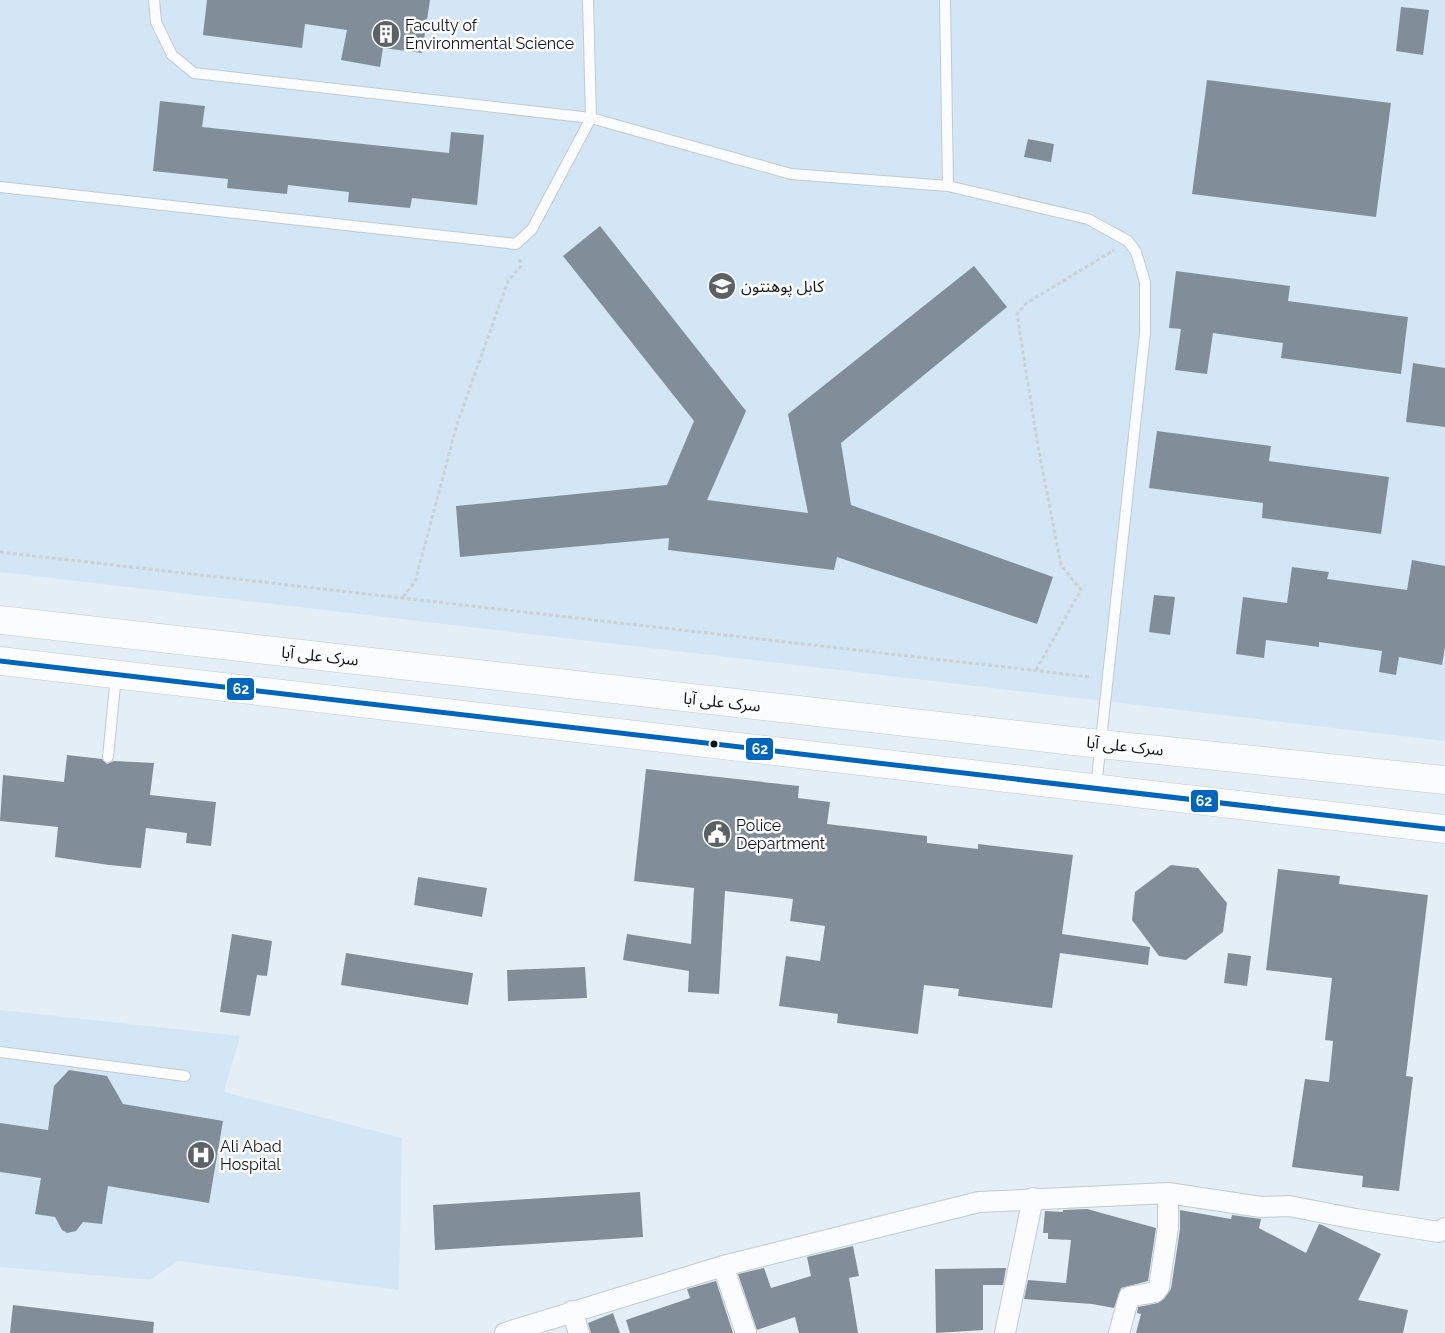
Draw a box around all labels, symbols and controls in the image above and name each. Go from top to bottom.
place label: Faculty of Environmental Science [405,16,574,53]
building icon: Faculty of Environmental Science [371,19,401,49]
school or university icon: کابل پوهنتون [707,271,737,301]
place label: کابل پوهنتون [741,277,824,297]
street label: سرک علی آبا [280,642,360,670]
line badge: 62 [226,677,255,701]
text: 62 [233,681,249,697]
street label: سرک علی آبا [682,688,762,716]
street label: سرک علی آبا [1085,732,1165,760]
line badge: 62 [745,737,774,761]
unlabelled marker [709,739,719,749]
text: 62 [752,741,768,757]
line badge: 62 [1190,789,1219,813]
text: 62 [1196,793,1212,809]
place label: Police Department [736,816,826,853]
public building icon: Police Department [702,819,732,849]
place label: Ali Abad Hospital [220,1137,282,1174]
hospital icon: Ali Abad Hospital [186,1140,216,1170]

